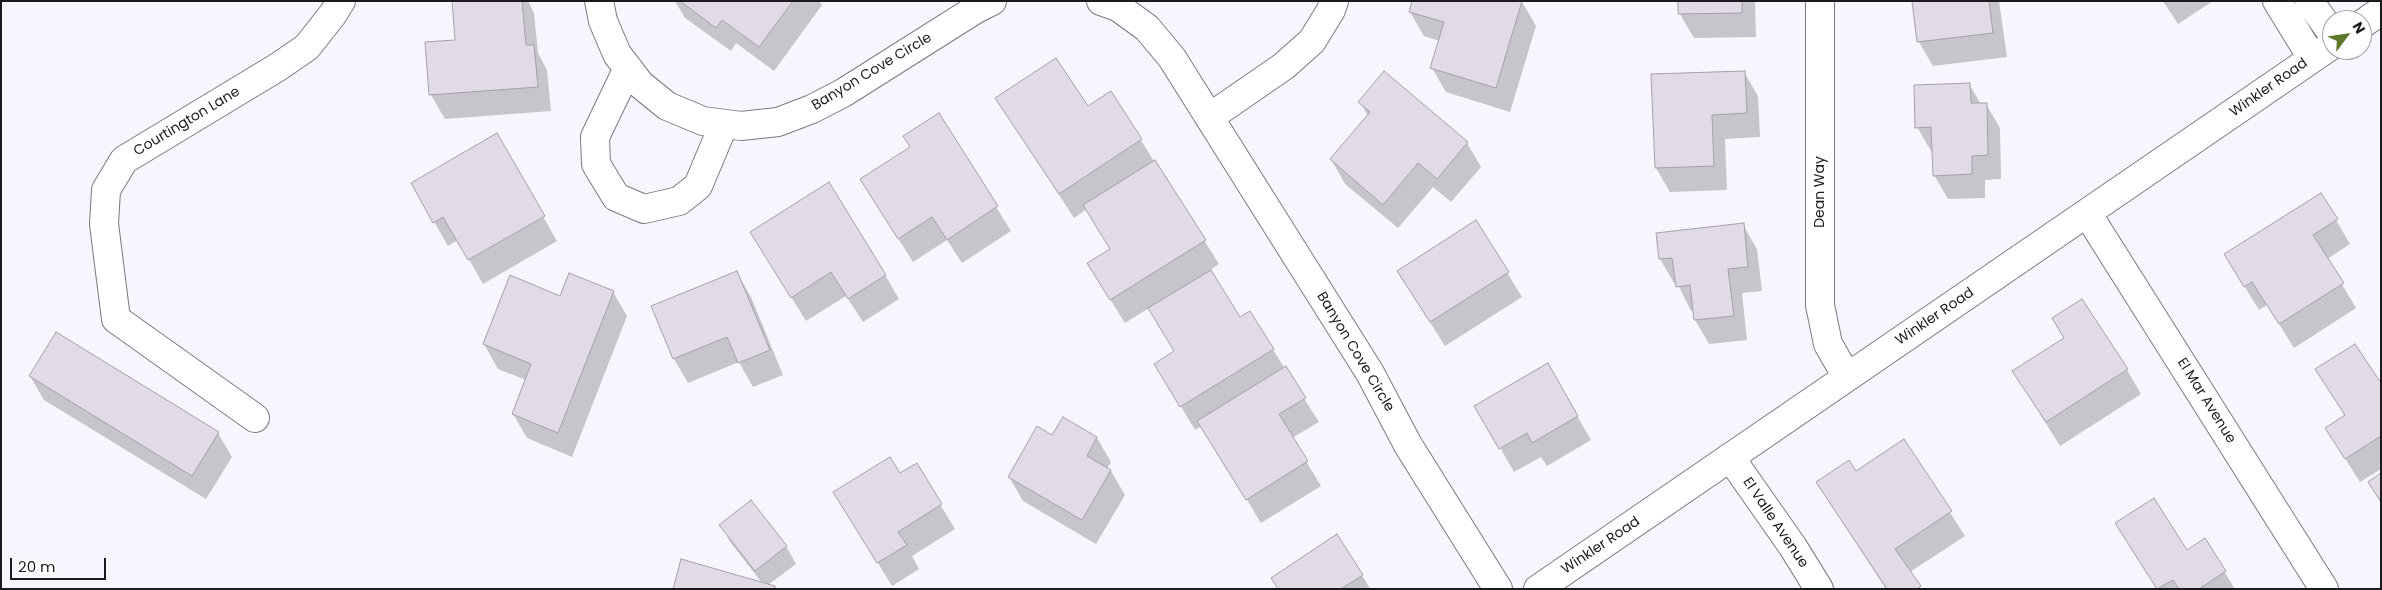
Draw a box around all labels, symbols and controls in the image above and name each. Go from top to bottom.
north arrow [2322,10,2372,60]
text: N [2348,18,2370,37]
street label: Banyon Cove Circle [809,30,935,114]
street label: Winkler Road [2227,55,2311,121]
street label: Courtington Lane [131,84,243,160]
street label: Dean Way [1812,156,1828,228]
street label: Winkler Road [1893,285,1977,349]
street label: Banyon Cove Circle [1313,289,1397,415]
street label: El Mar Avenue [2173,355,2239,447]
street label: El Valle Avenue [1739,475,1811,571]
street label: Winkler Road [1559,514,1643,578]
scale bar [12,548,109,580]
text: 20 m [18,556,56,577]

